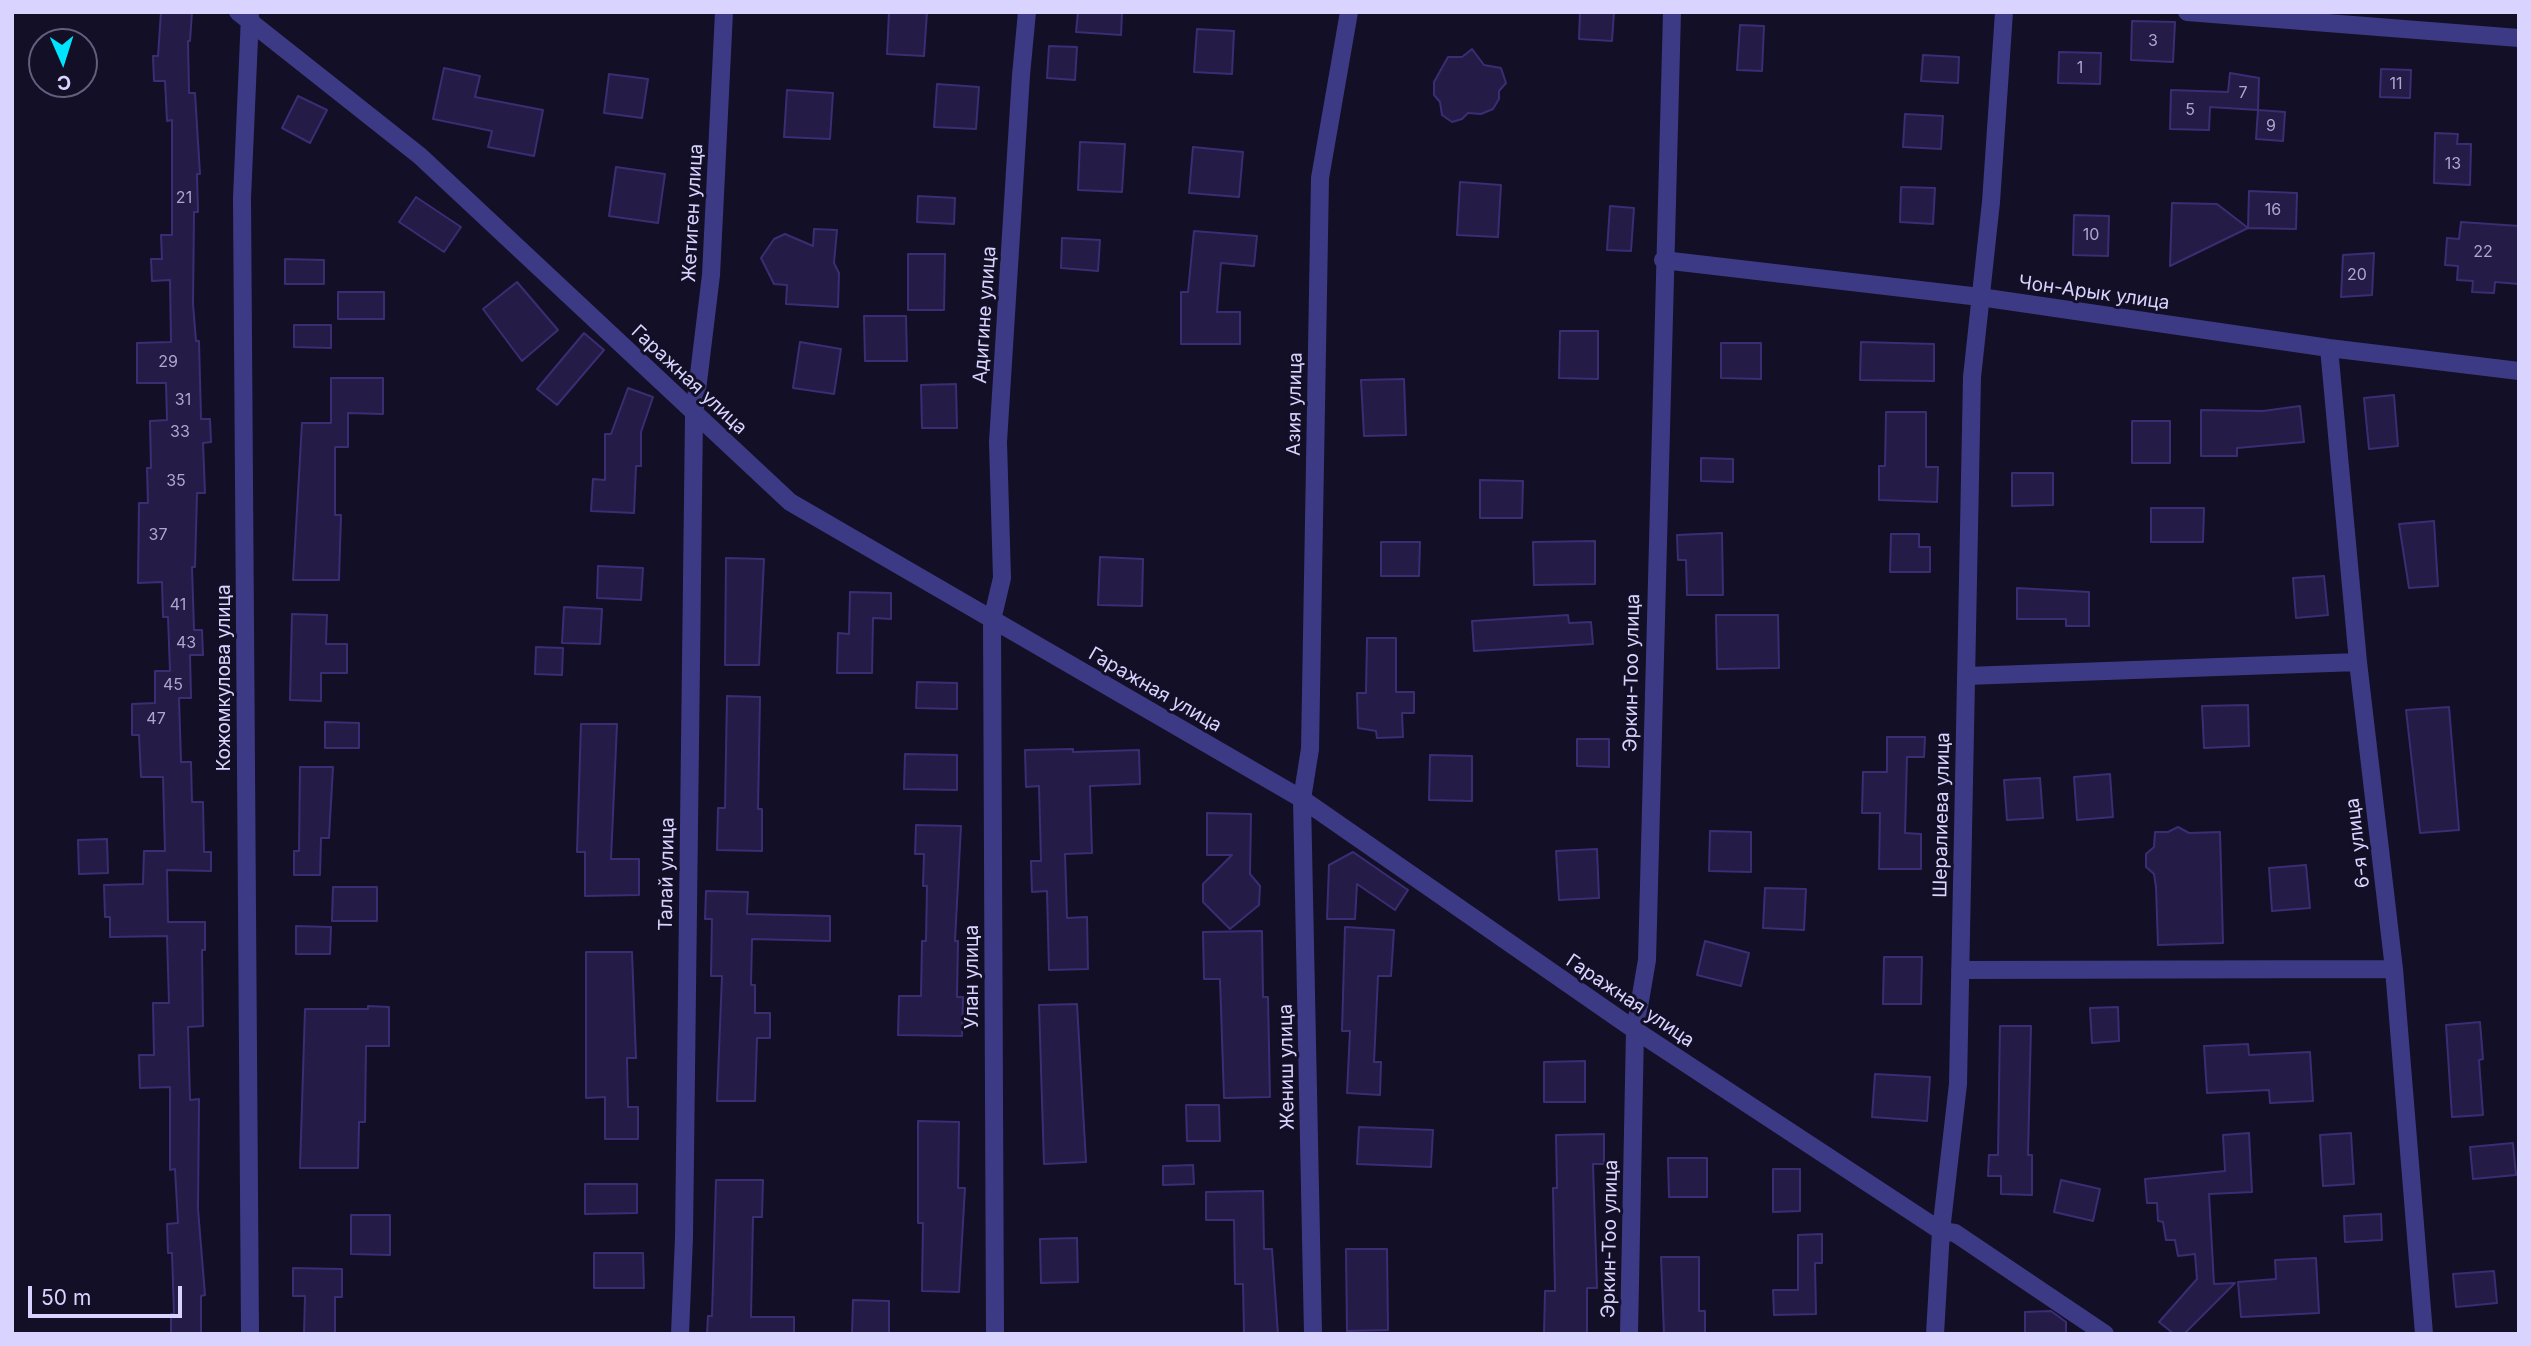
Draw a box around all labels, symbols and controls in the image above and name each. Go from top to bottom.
north arrow [28,28,98,98]
house number: 3 [2148,31,2158,51]
house number: 1 [2077,58,2083,78]
text: С [56,71,72,94]
house number: 11 [2389,74,2403,94]
house number: 7 [2238,83,2248,103]
house number: 5 [2185,100,2195,120]
house number: 9 [2266,116,2276,136]
street label: Жетиген улица [678,143,708,283]
house number: 13 [2445,154,2461,174]
house number: 21 [176,188,192,208]
house number: 16 [2265,200,2281,220]
house number: 10 [2083,225,2099,245]
house number: 22 [2473,242,2493,262]
street label: Адигине улица [969,246,1001,384]
house number: 20 [2347,265,2367,285]
street label: Чон-Арык улица [2017,271,2171,315]
street label: Гаражная улица [626,321,752,439]
house number: 29 [158,352,178,372]
street label: Азия улица [1283,352,1307,456]
house number: 31 [175,390,191,410]
house number: 33 [170,422,190,442]
house number: 35 [166,471,186,491]
house number: 37 [149,525,167,545]
street label: Кожомкулова улица [213,584,235,772]
street label: Эркин-Тоо улица [1619,594,1645,752]
house number: 41 [170,595,186,615]
house number: 43 [176,633,196,653]
street label: Гаражная улица [1084,643,1226,737]
house number: 45 [163,675,183,695]
house number: 47 [146,709,166,729]
street label: Шералиева улица [1929,732,1955,898]
street label: 6-я улица [2341,797,2375,889]
street label: Талай улица [655,817,679,931]
street label: Улан улица [961,925,983,1029]
street label: Гаражная улица [1561,950,1699,1052]
street label: Жениш улица [1275,1004,1299,1130]
street label: Эркин-Тоо улица [1597,1160,1623,1318]
scale bar [32,1272,186,1316]
text: 50 m [41,1285,91,1310]

